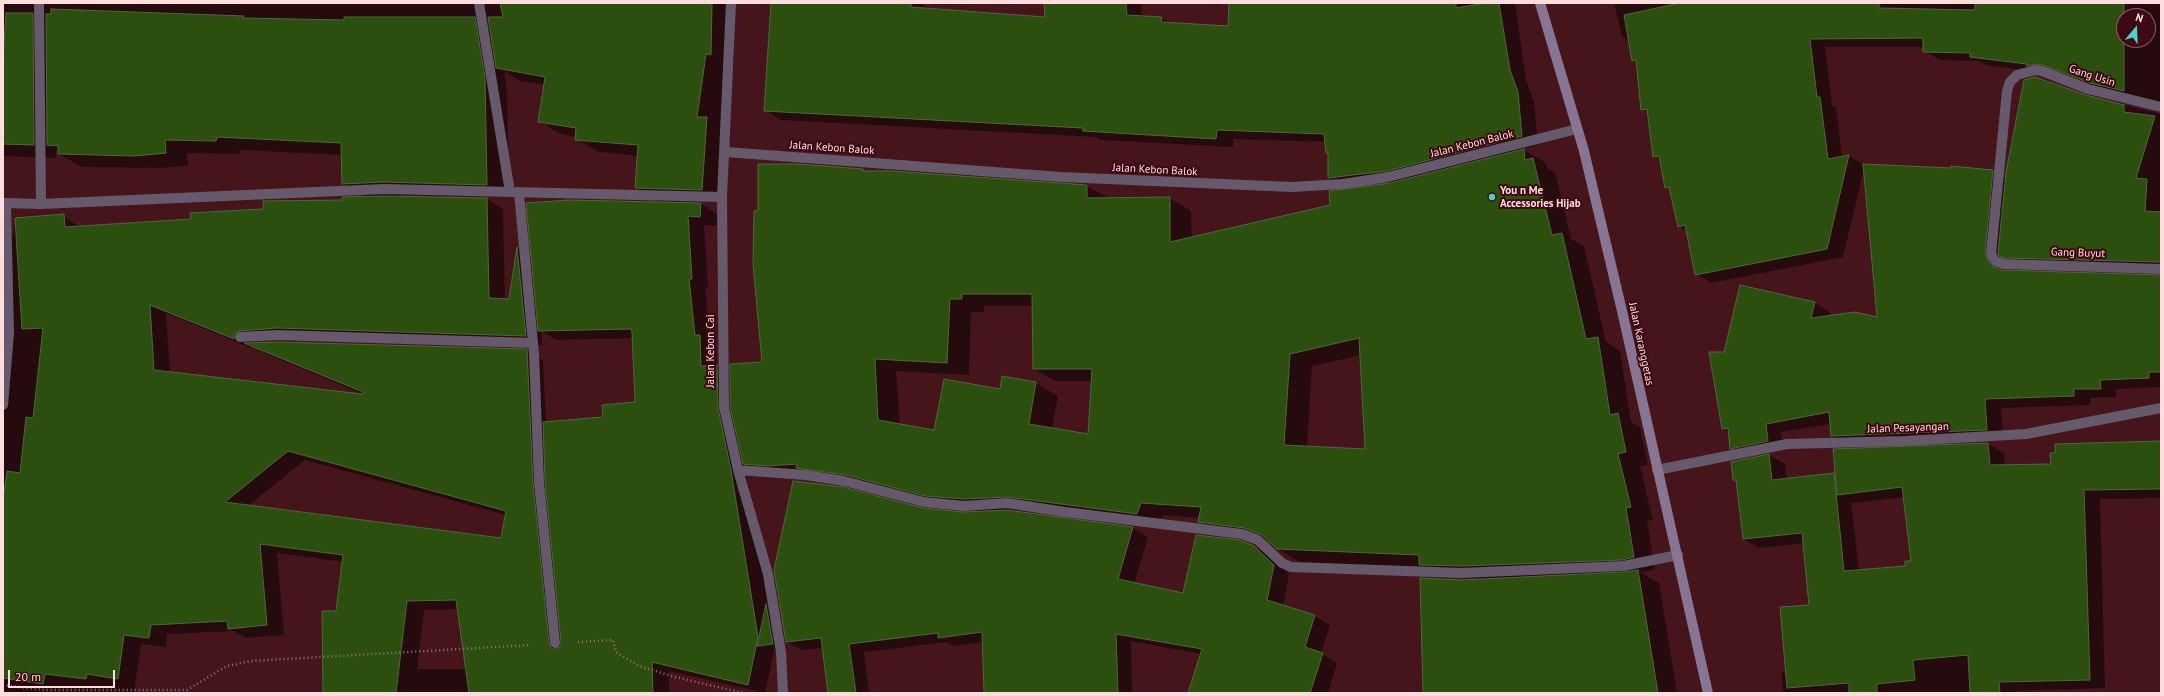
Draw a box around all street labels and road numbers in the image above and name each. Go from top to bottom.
street label: Gang Usin [2067,62,2117,90]
street label: Jalan Kebon Balok [1429,127,1515,161]
street label: Jalan Kebon Balok [789,138,875,158]
street label: Jalan Kebon Balok [1112,161,1198,179]
street label: Gang Buyut [2051,245,2105,261]
street label: Jalan Karanggetas [1626,301,1656,387]
street label: Jalan Kebon Cai [704,314,718,388]
street label: Jalan Pesayangan [1867,420,1949,436]

